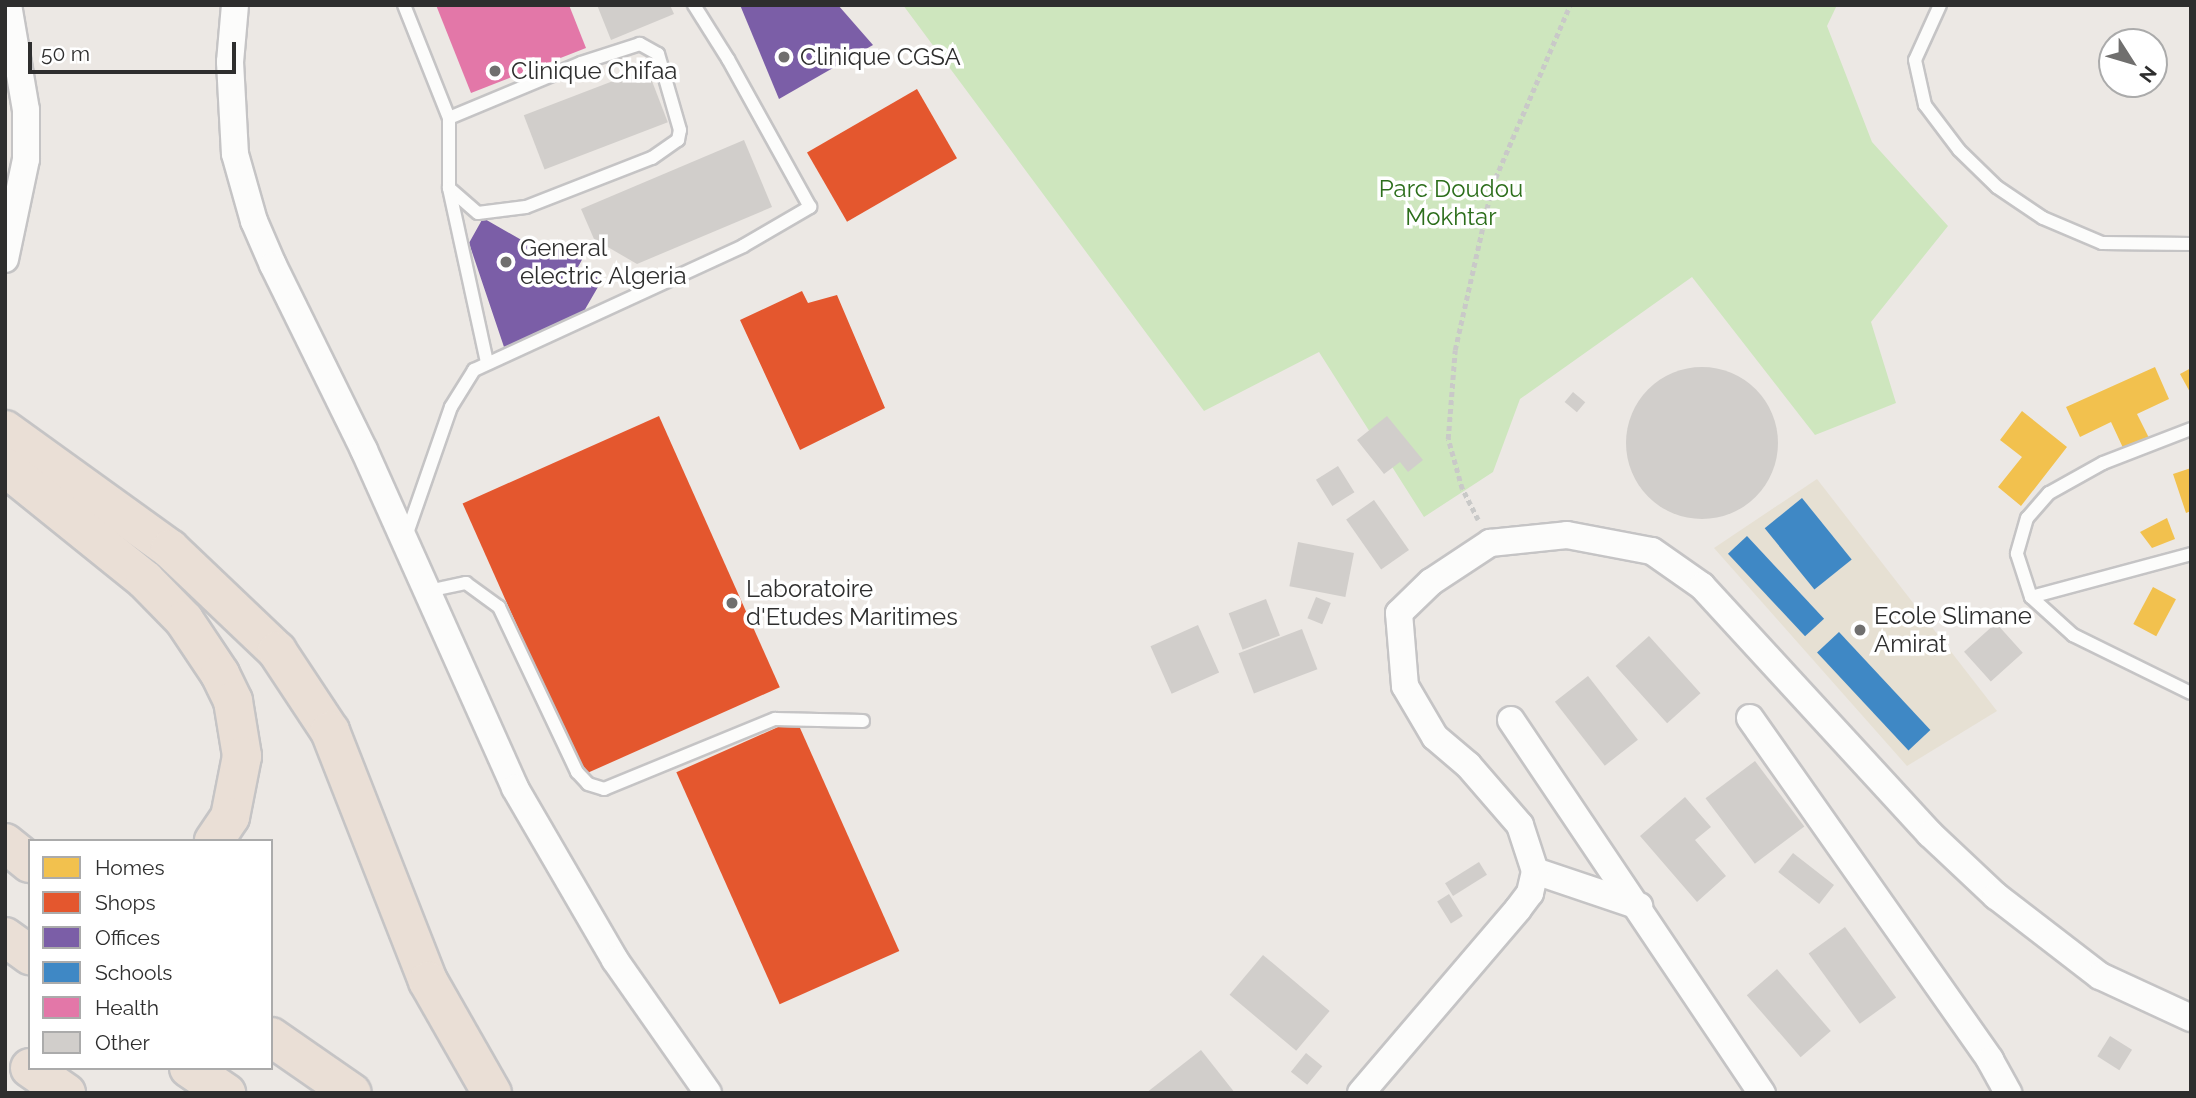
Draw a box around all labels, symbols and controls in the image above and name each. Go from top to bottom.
scale bar [32,28,240,72]
north arrow [2098,28,2168,98]
text: 50 m [41,41,90,66]
place label: Clinique CGSA [800,43,961,71]
marker: Clinique CGSA [774,47,794,67]
place label: Clinique Chifaa [511,57,677,85]
marker: Clinique Chifaa [485,61,505,81]
text: N [2135,62,2161,87]
park label: Parc Doudou Mokhtar [1379,175,1523,231]
place label: General electric Algeria [520,234,687,290]
marker: General electric Algeria [498,254,514,270]
place label: Laboratoire d'Etudes Maritimes [746,575,958,631]
marker: Laboratoire d'Etudes Maritimes [724,595,740,611]
place label: Ecole Slimane Amirat [1874,602,2032,658]
marker: Ecole Slimane Amirat [1852,622,1868,638]
legend [28,839,273,1070]
text: Homes [95,855,165,880]
text: Shops [95,890,156,915]
text: Offices [95,925,160,950]
text: Schools [95,960,172,985]
text: Health [95,995,159,1020]
text: Other [95,1030,150,1055]

